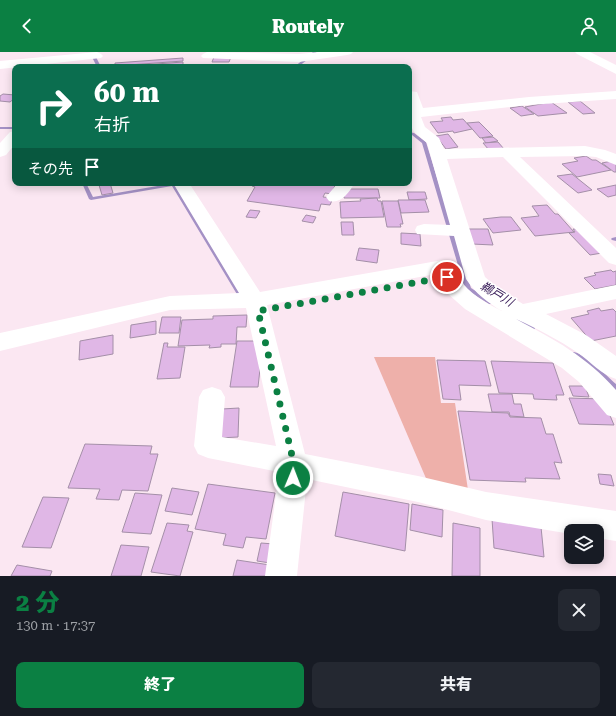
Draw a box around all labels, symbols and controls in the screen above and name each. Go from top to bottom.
icon: back [16,15,38,37]
icon: person [578,15,600,37]
text: Routely [272,16,344,37]
text: 60 m [94,76,159,109]
icon: right [28,80,80,132]
text: 右折 [94,114,130,135]
icon: arrive [81,156,103,178]
text: その先 [28,160,73,178]
pin [430,260,464,294]
icon: arrive [436,266,458,288]
water label: 鵜戸川 [478,279,518,310]
position arrow [272,457,314,499]
map controls [564,524,604,564]
button: layers [564,524,604,564]
text: 2 分 [16,589,60,617]
button: close [558,589,600,631]
text: 130 m · 17:37 [16,618,95,633]
button: 終了 [16,662,304,708]
button: 共有 [312,662,600,708]

